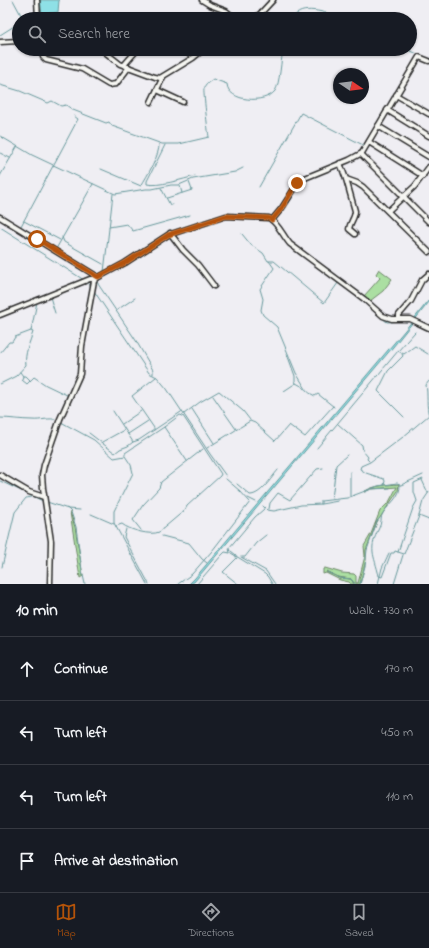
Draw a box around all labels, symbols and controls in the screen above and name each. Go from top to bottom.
search box [12,12,417,56]
icon: search [26,23,48,45]
text: Search here [58,23,130,45]
north arrow [333,68,369,104]
route end [288,174,306,192]
route start [28,230,46,248]
text: 10 min [16,598,58,623]
text: Walk · 730 m [349,601,413,620]
icon: ahead [16,658,38,680]
text: Continue [54,658,108,680]
text: 170 m [385,659,413,678]
icon: left [16,722,38,744]
text: Turn left [54,722,107,744]
text: 450 m [381,723,413,742]
icon: left [16,786,38,808]
text: Turn left [54,786,107,808]
text: 110 m [386,787,413,806]
icon: arrive [16,850,38,872]
text: Arrive at destination [54,850,178,872]
tab: Map [55,901,77,941]
tab: Directions [188,901,234,941]
tab: Saved [345,901,374,941]

